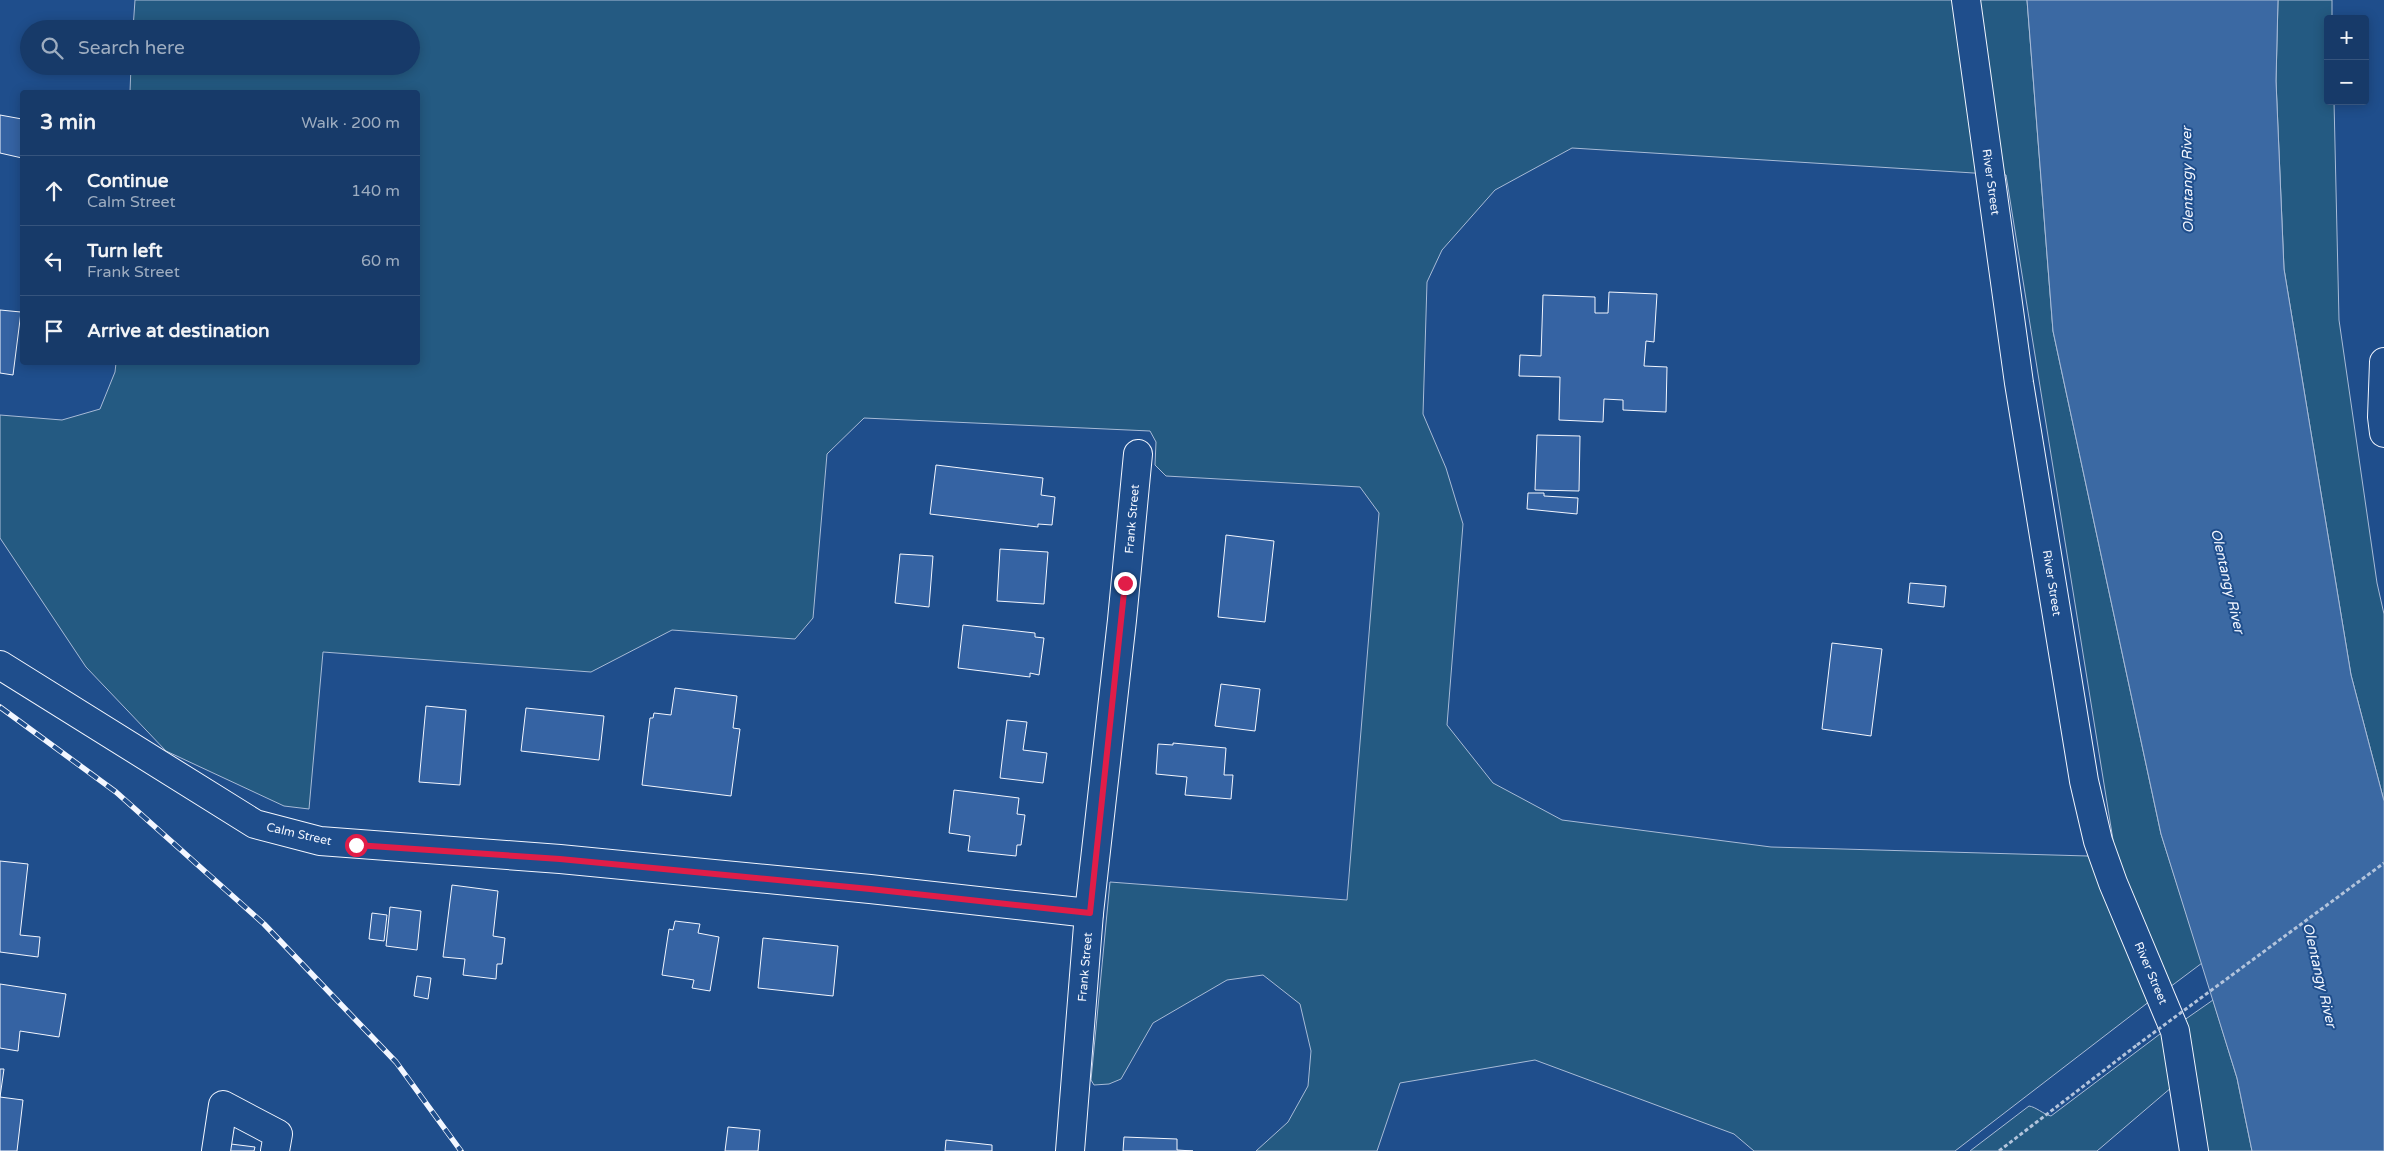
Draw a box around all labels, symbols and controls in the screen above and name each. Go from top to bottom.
map controls [2324,15,2369,105]
button: + [2324,15,2369,60]
search box [20,20,420,75]
icon: search [38,34,66,62]
text: Search here [78,37,185,59]
button: − [2324,60,2369,105]
text: 3 min [40,110,96,135]
text: Walk · 200 m [301,113,400,133]
water label: Olentangy River [2178,125,2197,234]
street label: River Street [1979,148,2003,216]
text: Continue [87,170,169,192]
icon: ahead [40,177,68,205]
text: 140 m [351,181,400,201]
text: Calm Street [87,192,176,212]
text: Turn left [87,240,163,262]
icon: left [40,247,68,275]
text: 60 m [361,251,400,271]
text: Frank Street [87,262,180,282]
icon: arrive [40,317,68,345]
text: Arrive at destination [87,320,270,342]
street label: Frank Street [1122,483,1142,554]
water label: Olentangy River [2207,527,2248,637]
street label: River Street [2040,549,2064,617]
route end [1114,572,1137,595]
street label: Calm Street [265,820,333,848]
route start [345,834,368,857]
water label: Olentangy River [2299,921,2340,1031]
street label: Frank Street [1075,931,1095,1002]
street label: River Street [2132,940,2171,1007]

